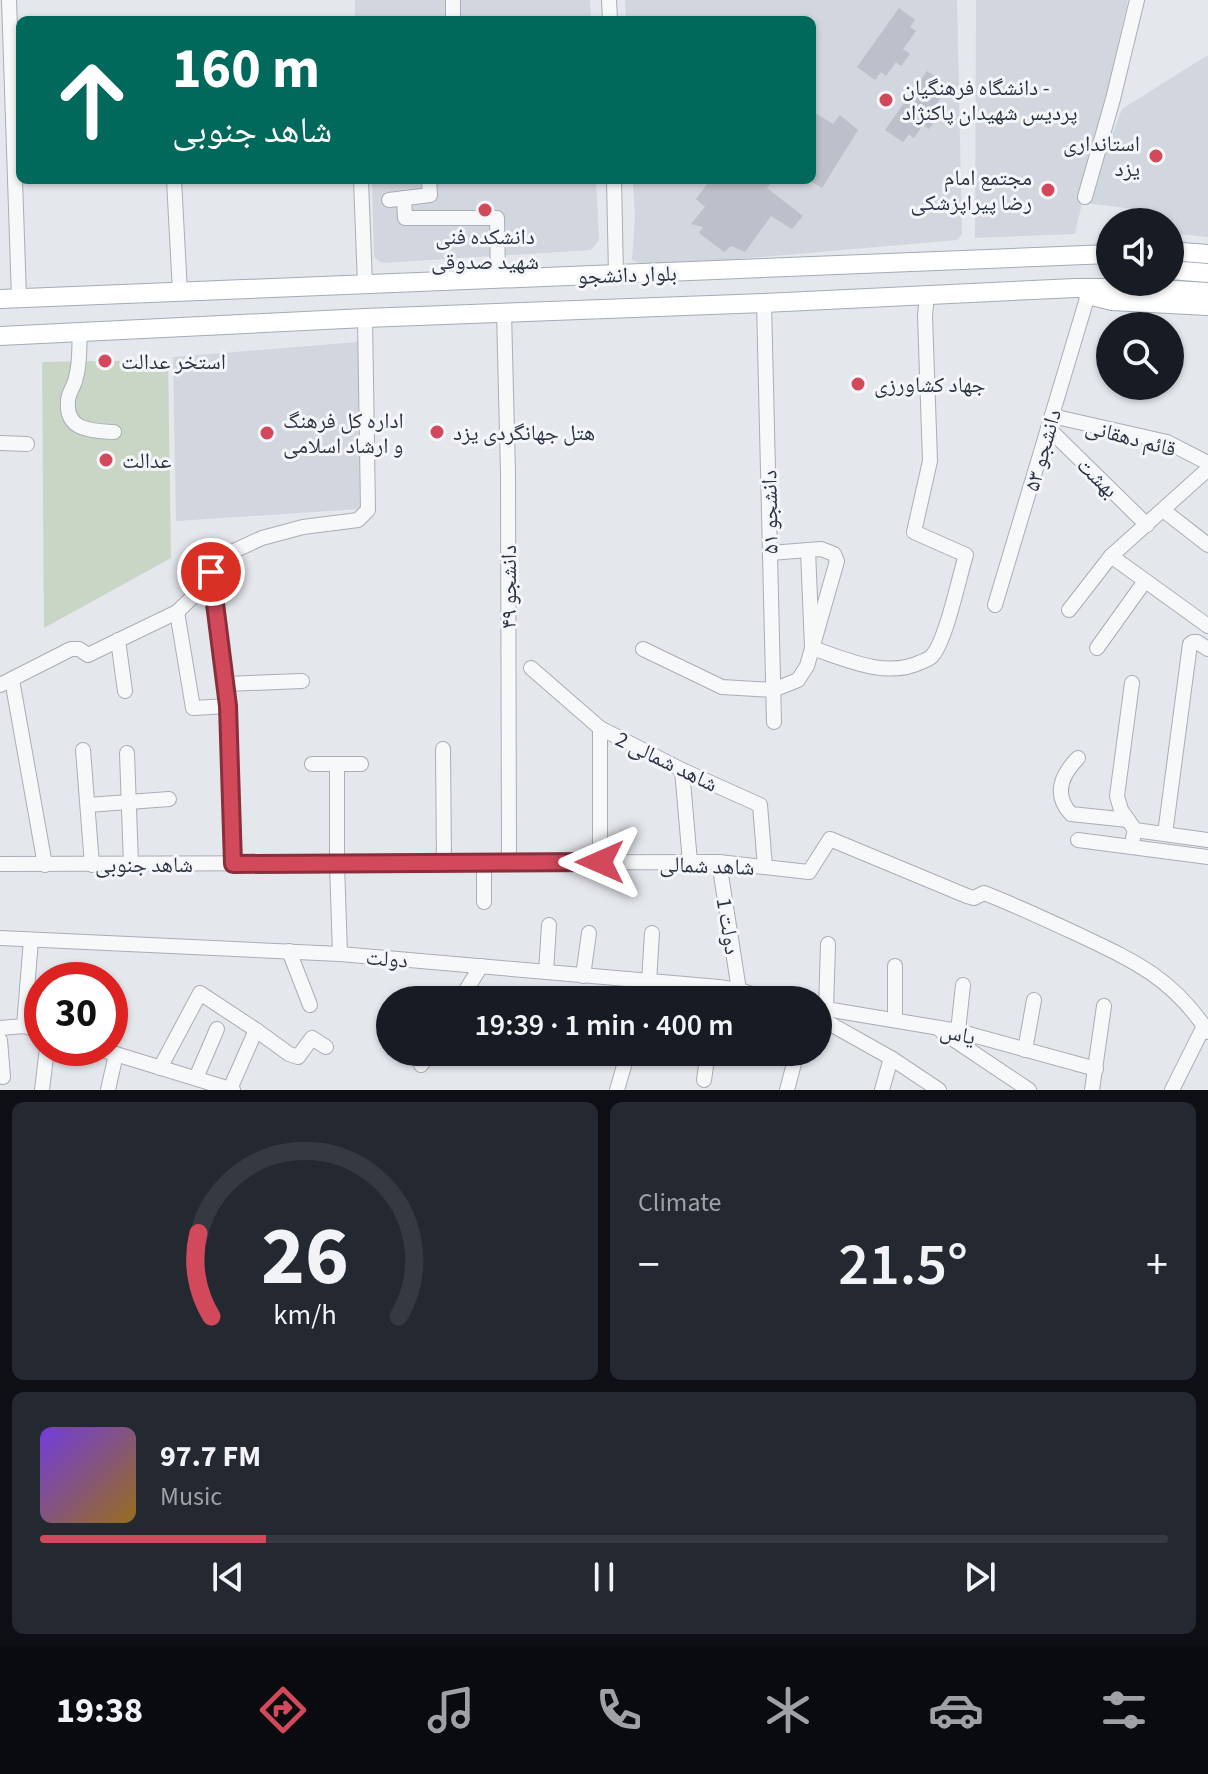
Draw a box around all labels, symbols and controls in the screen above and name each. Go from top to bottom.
text: 160 m [172,30,320,109]
icon: ahead [40,48,144,152]
place label: دانشگاه فرهنگیان - پردیس شهیدان پاکنژاد [902,72,1078,129]
marker: دانشگاه فرهنگیان - پردیس شهیدان پاکنژاد [877,91,895,109]
text: شاهد جنوبی [172,105,332,156]
place label: استانداری یزد [1063,128,1140,185]
marker: استانداری یزد [1147,147,1165,165]
place label: مجتمع امام رضا پیراپزشکی [911,162,1032,219]
marker: مجتمع امام رضا پیراپزشکی [1039,181,1057,199]
marker: دانشکده فنی شهید صدوقی [476,201,494,219]
map controls [1096,208,1184,400]
button: sound [1096,208,1184,296]
place label: دانشکده فنی شهید صدوقی [431,221,539,278]
street label: بلوار دانشجو [577,257,677,293]
button: search [1096,312,1184,400]
place label: استخر عدالت [121,346,226,378]
marker: استخر عدالت [96,352,114,370]
place label: جهاد کشاورزی [874,369,986,401]
marker: جهاد کشاورزی [849,375,867,393]
place label: اداره کل فرهنگ و ارشاد اسلامی [283,405,404,462]
street label: دانشجو ۵۳ [1016,405,1070,495]
street label: قائم دهقانی [1082,411,1180,465]
place label: هتل جهانگردی یزد [453,417,595,449]
marker: هتل جهانگردی یزد [428,423,446,441]
marker: اداره کل فرهنگ و ارشاد اسلامی [258,424,276,442]
place label: عدالت [122,445,171,477]
street label: بهشت [1069,450,1125,506]
marker: عدالت [97,451,115,469]
street label: دانشجو ۵۱ [753,470,787,554]
pin [177,538,245,606]
street label: دانشجو ۴۹ [493,545,525,629]
icon: arrive [189,550,233,594]
street label: شاهد شمالی 2 [610,723,723,800]
position arrow [558,820,642,904]
street label: شاهد شمالی [659,848,755,884]
street label: شاهد جنوبی [95,849,193,881]
street label: دولت 1 [708,895,748,957]
street label: دولت [365,941,409,977]
speed limit sign: 30 [24,962,128,1066]
text: 19:39 · 1 min · 400 m [474,1004,734,1047]
street label: یاس [937,1015,979,1053]
text: Climate [638,1184,722,1221]
text: 26 [261,1198,349,1316]
text: 21.5° [838,1223,968,1308]
text: − [638,1234,660,1297]
text: + [1146,1234,1168,1297]
text: km/h [273,1295,337,1335]
text: 97.7 FM [160,1435,261,1478]
text: Music [160,1478,222,1515]
icon: previous [206,1555,250,1599]
icon: pause [582,1555,626,1599]
icon: next [958,1555,1002,1599]
icon: directions [255,1682,311,1738]
icon: music [423,1682,479,1738]
icon: phone [591,1682,647,1738]
icon: climate [760,1682,816,1738]
icon: car [928,1682,984,1738]
icon: filters [1096,1682,1152,1738]
text: 19:38 [56,1685,143,1736]

